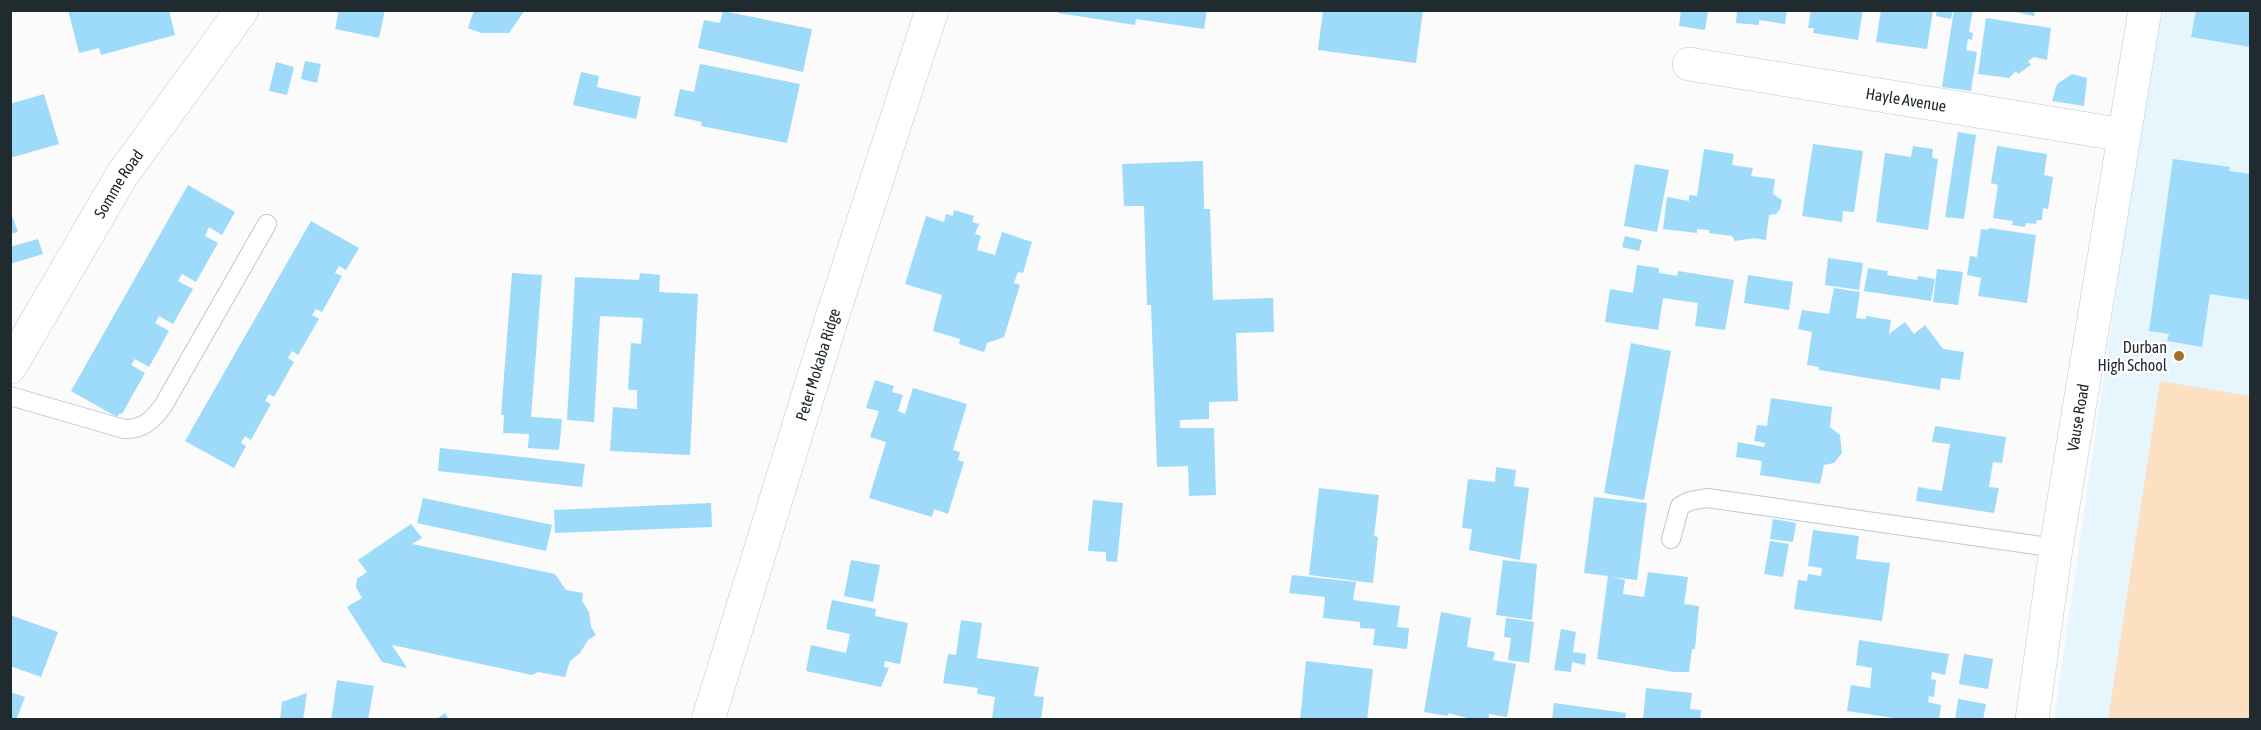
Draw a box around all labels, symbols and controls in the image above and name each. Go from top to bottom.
street label: Hayle Avenue [1865,84,1948,115]
street label: Somme Road [90,146,147,221]
street label: Peter Mokaba Ridge [792,306,843,423]
place label: Durban High School [2098,338,2168,375]
marker: Durban High School [2172,349,2186,363]
street label: Vause Road [2063,382,2092,453]

